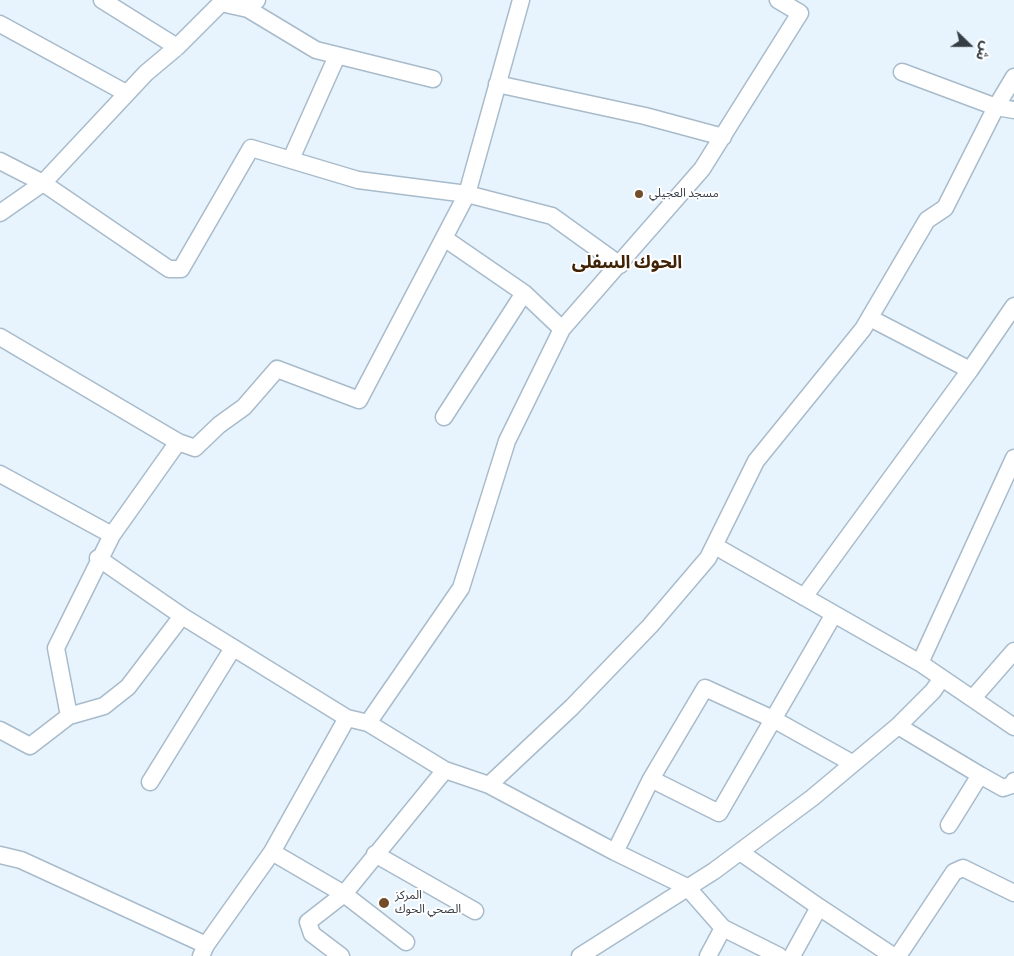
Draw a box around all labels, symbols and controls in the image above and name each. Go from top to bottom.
north arrow [944,20,994,70]
text: ش [970,38,996,63]
place label: مسجد العجيلي [649,187,719,201]
marker: مسجد العجيلي [633,188,645,200]
district label: الحوك السفلى [572,253,682,275]
place label: المركز الصحي الحوك [395,889,461,917]
marker: المركز الصحي الحوك [377,896,391,910]

